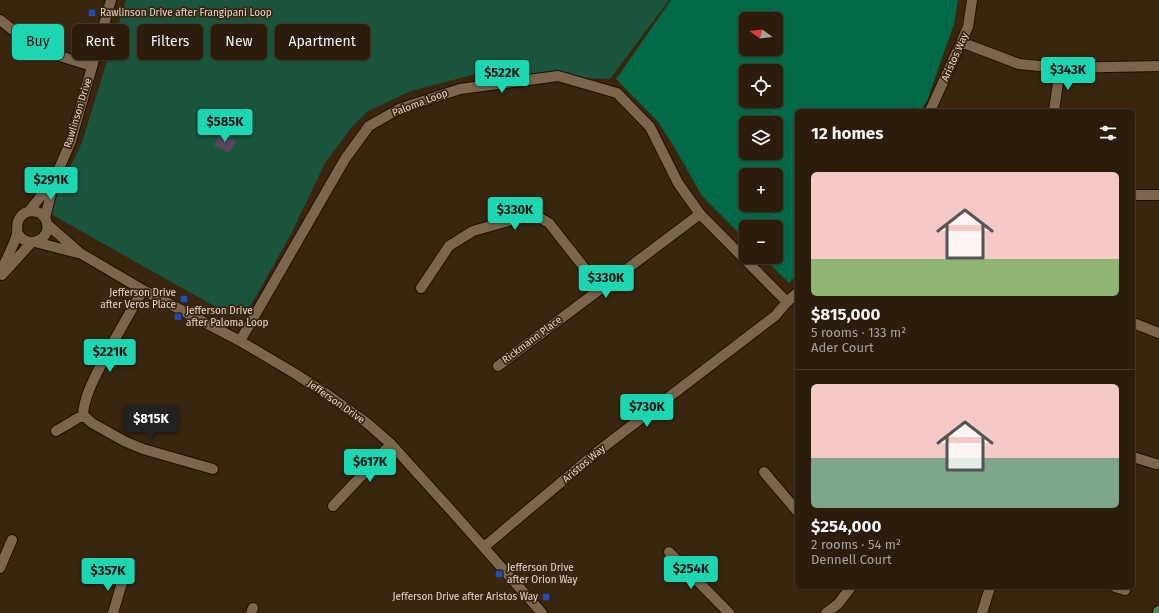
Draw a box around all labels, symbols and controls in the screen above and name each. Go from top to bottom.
place label: Rawlinson Drive after Frangipani Loop [100,7,272,19]
marker: Rawlinson Drive after Frangipani Loop [87,8,97,18]
north arrow [739,12,783,56]
map controls [739,12,783,264]
chip: Buy [12,24,64,60]
chip: Rent [72,24,129,60]
chip: Filters [137,24,203,60]
chip: New [211,24,267,60]
chip: Apartment [275,24,370,60]
street label: Aristos Way [939,31,971,83]
pin: $343K [1040,57,1096,91]
pin: $522K [474,60,530,94]
text: $343K [1050,62,1086,77]
button: locate [739,64,783,108]
text: $522K [484,65,520,80]
street label: Rawlinson Drive [62,77,94,149]
street label: Paloma Loop [391,87,449,119]
pin: $585K [197,109,253,143]
text: $585K [207,114,243,129]
button: layers [739,116,783,160]
icon: filters [1097,122,1119,144]
text: 12 homes [811,123,883,144]
pin: $291K [23,167,79,201]
button: + [739,168,783,212]
text: $291K [34,172,68,187]
pin: $330K [487,197,543,231]
icon: home [929,198,1001,270]
text: $330K [497,202,533,217]
button: − [739,220,783,264]
pin: $330K [578,265,634,299]
text: $330K [588,270,624,285]
place label: Jefferson Drive after Veros Place [100,287,176,311]
marker: Jefferson Drive after Veros Place [179,294,189,304]
text: $815,000 [811,304,880,325]
place label: Jefferson Drive after Paloma Loop [186,305,269,329]
marker: Jefferson Drive after Paloma Loop [173,312,183,322]
street label: Rickmann Place [500,314,564,366]
text: 5 rooms · 133 m² [811,325,906,340]
pin: $221K [82,339,138,373]
text: Ader Court [811,340,874,355]
text: $221K [93,344,127,359]
street label: Jefferson Drive [305,378,367,426]
pin: $730K [619,394,675,428]
text: $730K [629,399,665,414]
pin: $815K [123,406,179,440]
icon: home [929,410,1001,482]
text: $815K [133,411,169,426]
street label: Aristos Way [560,443,608,485]
pin: $617K [342,449,398,483]
text: $617K [353,454,387,469]
text: $254,000 [811,516,881,537]
text: 2 rooms · 54 m² [811,537,901,552]
text: Dennell Court [811,552,892,567]
pin: $254K [663,556,719,590]
pin: $357K [80,558,136,592]
text: $254K [673,561,709,576]
place label: Jefferson Drive after Orion Way [507,562,577,586]
text: $357K [91,563,125,578]
marker: Jefferson Drive after Orion Way [494,569,504,579]
place label: Jefferson Drive after Aristos Way [393,591,538,603]
marker: Jefferson Drive after Aristos Way [541,592,551,602]

